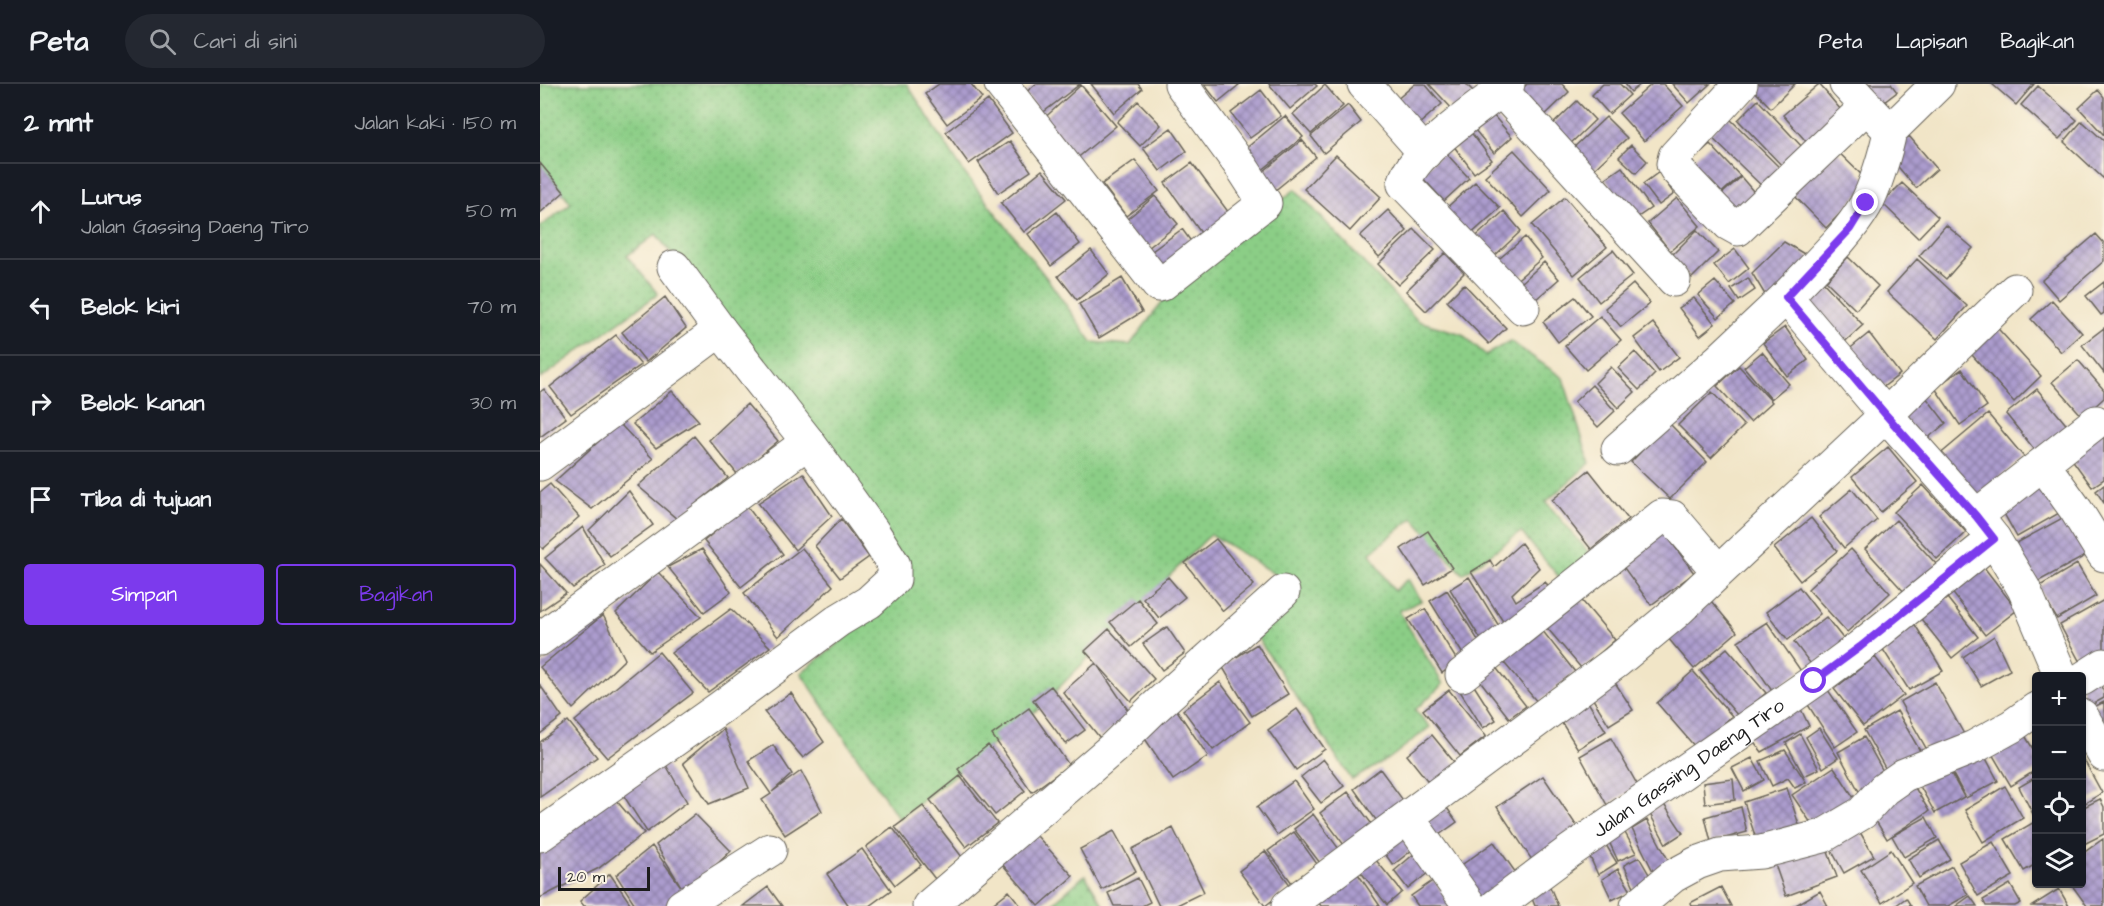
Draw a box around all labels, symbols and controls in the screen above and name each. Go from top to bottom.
search box [125,14,545,68]
text: Peta [30,22,89,61]
icon: search [146,25,179,58]
text: Cari di sini [194,26,297,57]
text: Peta [1819,27,1862,56]
text: Lapisan [1895,27,1967,56]
text: Bagikan [2000,27,2074,56]
text: 2 mnt [24,105,93,141]
text: Jalan kaki · 150 m [354,109,516,137]
text: Lurus [81,182,142,213]
route end [1852,189,1878,215]
icon: ahead [24,195,57,228]
text: 50 m [466,197,516,225]
text: Jalan Gassing Daeng Tiro [81,213,309,241]
icon: left [24,291,57,324]
text: Belok kiri [81,292,179,323]
text: 70 m [468,293,516,321]
icon: right [24,387,57,420]
text: Belok kanan [81,388,205,419]
text: 30 m [470,389,516,417]
icon: arrive [24,483,57,516]
text: Tiba di tujuan [81,484,211,515]
button: Simpan [24,564,264,625]
button: Bagikan [276,564,516,625]
route start [1800,667,1826,693]
map controls [2032,672,2086,888]
button: + [2032,672,2086,726]
street label: Jalan Gassing Daeng Tiro [1587,692,1790,845]
button: − [2032,726,2086,780]
button: locate [2032,780,2086,834]
button: layers [2032,834,2086,888]
scale bar [558,864,650,892]
text: 20 m [567,866,605,888]

